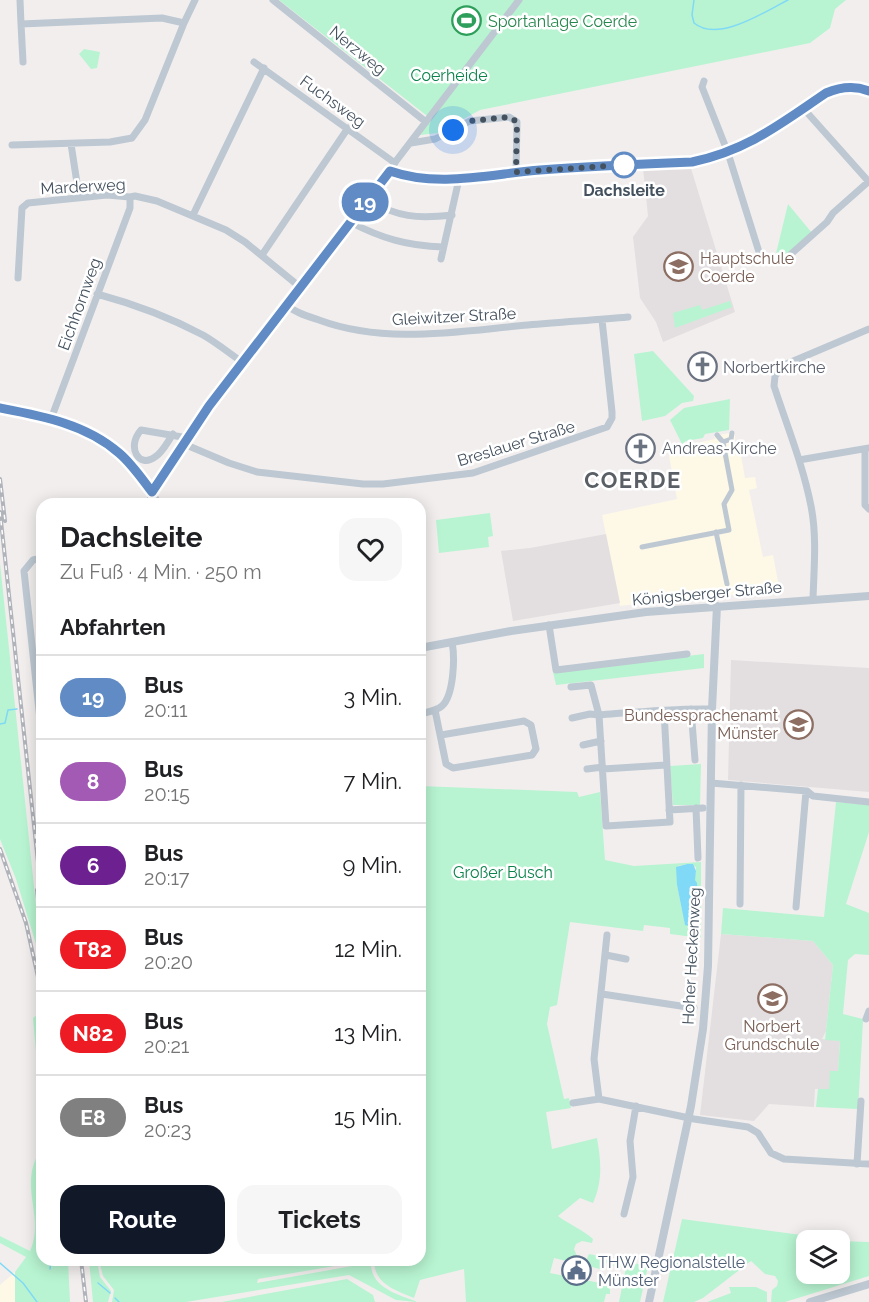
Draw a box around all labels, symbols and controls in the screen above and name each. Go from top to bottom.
sports icon: Sportanlage Coerde [451,5,483,37]
place label: Sportanlage Coerde [488,12,637,31]
street label: Nerzweg [326,22,390,79]
park label: Coerheide [410,66,488,85]
street label: Fuchsweg [296,71,369,131]
your location [438,115,468,145]
marker: Dachsleite [611,152,637,178]
street label: Marderweg [40,175,126,198]
place label: Dachsleite [583,181,665,200]
line badge: 19 [338,182,392,222]
text: 19 [354,190,376,215]
place label: Hauptschule Coerde [700,249,794,286]
school or university icon: Hauptschule Coerde [663,251,695,283]
street label: Eichhornweg [54,255,105,353]
street label: Gleiwitzer Straße [391,304,517,329]
church icon: Norbertkirche [686,351,718,383]
place label: Norbertkirche [723,358,825,377]
street label: Breslauer Straße [455,417,577,470]
church icon: Andreas-Kirche [625,432,657,464]
place label: Andreas-Kirche [662,439,777,458]
district label: COERDE [584,467,682,493]
button: heart [339,518,402,581]
text: Dachsleite [60,521,203,554]
text: Zu Fuß · 4 Min. · 250 m [60,560,262,584]
street label: Königsberger Straße [631,577,783,610]
text: Abfahrten [60,614,166,640]
text: Bus [144,672,183,698]
text: 3 Min. [344,684,402,710]
text: 19 [82,685,104,710]
text: 20:11 [144,698,188,722]
place label: Bundessprachenamt Münster [624,706,779,743]
school or university icon: Bundessprachenamt Münster [783,708,815,740]
text: Bus [144,756,183,782]
text: 7 Min. [344,768,402,794]
text: 8 [87,769,99,794]
text: 20:15 [144,782,190,806]
text: Bus [144,840,183,866]
text: 9 Min. [342,852,402,878]
text: 6 [87,853,99,878]
park label: Großer Busch [453,863,553,882]
text: 20:17 [144,866,190,890]
street label: Hoher Heckenweg [678,887,705,1025]
text: Bus [144,924,183,950]
text: 12 Min. [334,936,402,962]
text: T82 [74,937,112,962]
text: 20:20 [144,950,193,974]
school or university icon: Norbert Grundschule [756,982,788,1014]
text: Bus [144,1008,183,1034]
place label: Norbert Grundschule [725,1017,819,1054]
text: 13 Min. [334,1020,402,1046]
text: N82 [73,1021,113,1046]
text: 20:21 [144,1034,189,1058]
text: Bus [144,1092,183,1118]
text: 15 Min. [334,1104,402,1130]
text: E8 [80,1105,106,1130]
text: 20:23 [144,1118,192,1142]
button: Route [60,1185,225,1254]
button: Tickets [237,1185,402,1254]
map controls [796,1230,850,1284]
button: layers [796,1230,850,1284]
place label: THW Regionalstelle Münster [598,1253,745,1290]
public building icon: THW Regionalstelle Münster [561,1255,593,1287]

